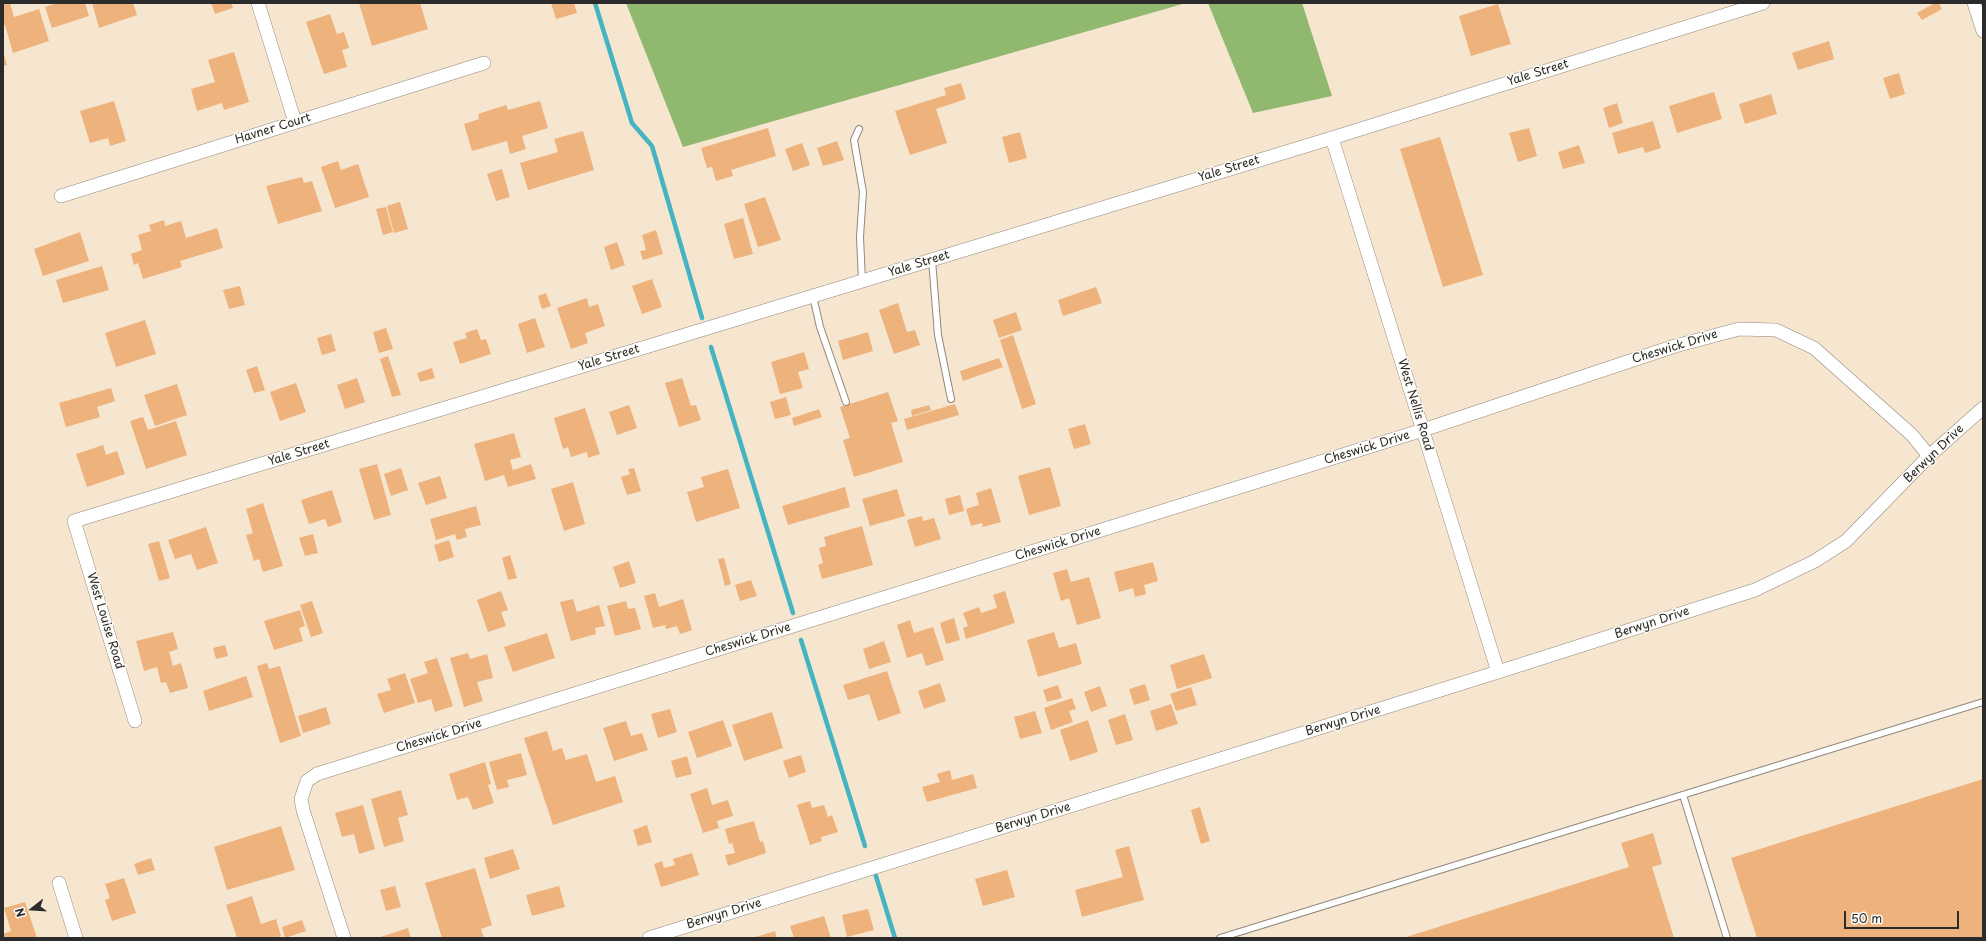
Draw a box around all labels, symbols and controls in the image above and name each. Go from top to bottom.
street label: Yale Street [1506,57,1570,89]
street label: Havner Court [233,111,313,147]
street label: Yale Street [1197,153,1261,185]
street label: Yale Street [887,248,951,280]
street label: Cheswick Drive [1630,327,1720,367]
street label: Yale Street [577,342,641,374]
street label: West Nellis Road [1394,357,1436,453]
street label: Berwyn Drive [1901,422,1967,486]
street label: Cheswick Drive [1322,428,1412,468]
street label: Yale Street [267,437,331,469]
street label: Cheswick Drive [1013,524,1103,564]
street label: West Louise Road [83,571,127,671]
street label: Berwyn Drive [1613,604,1691,642]
street label: Cheswick Drive [703,620,793,660]
street label: Berwyn Drive [1304,703,1382,739]
street label: Cheswick Drive [394,716,484,756]
street label: Berwyn Drive [994,800,1072,836]
north arrow [12,889,52,929]
street label: Berwyn Drive [685,896,763,932]
scale bar [1846,903,1961,929]
text: N [11,906,29,919]
text: 50 m [1851,909,1882,927]

